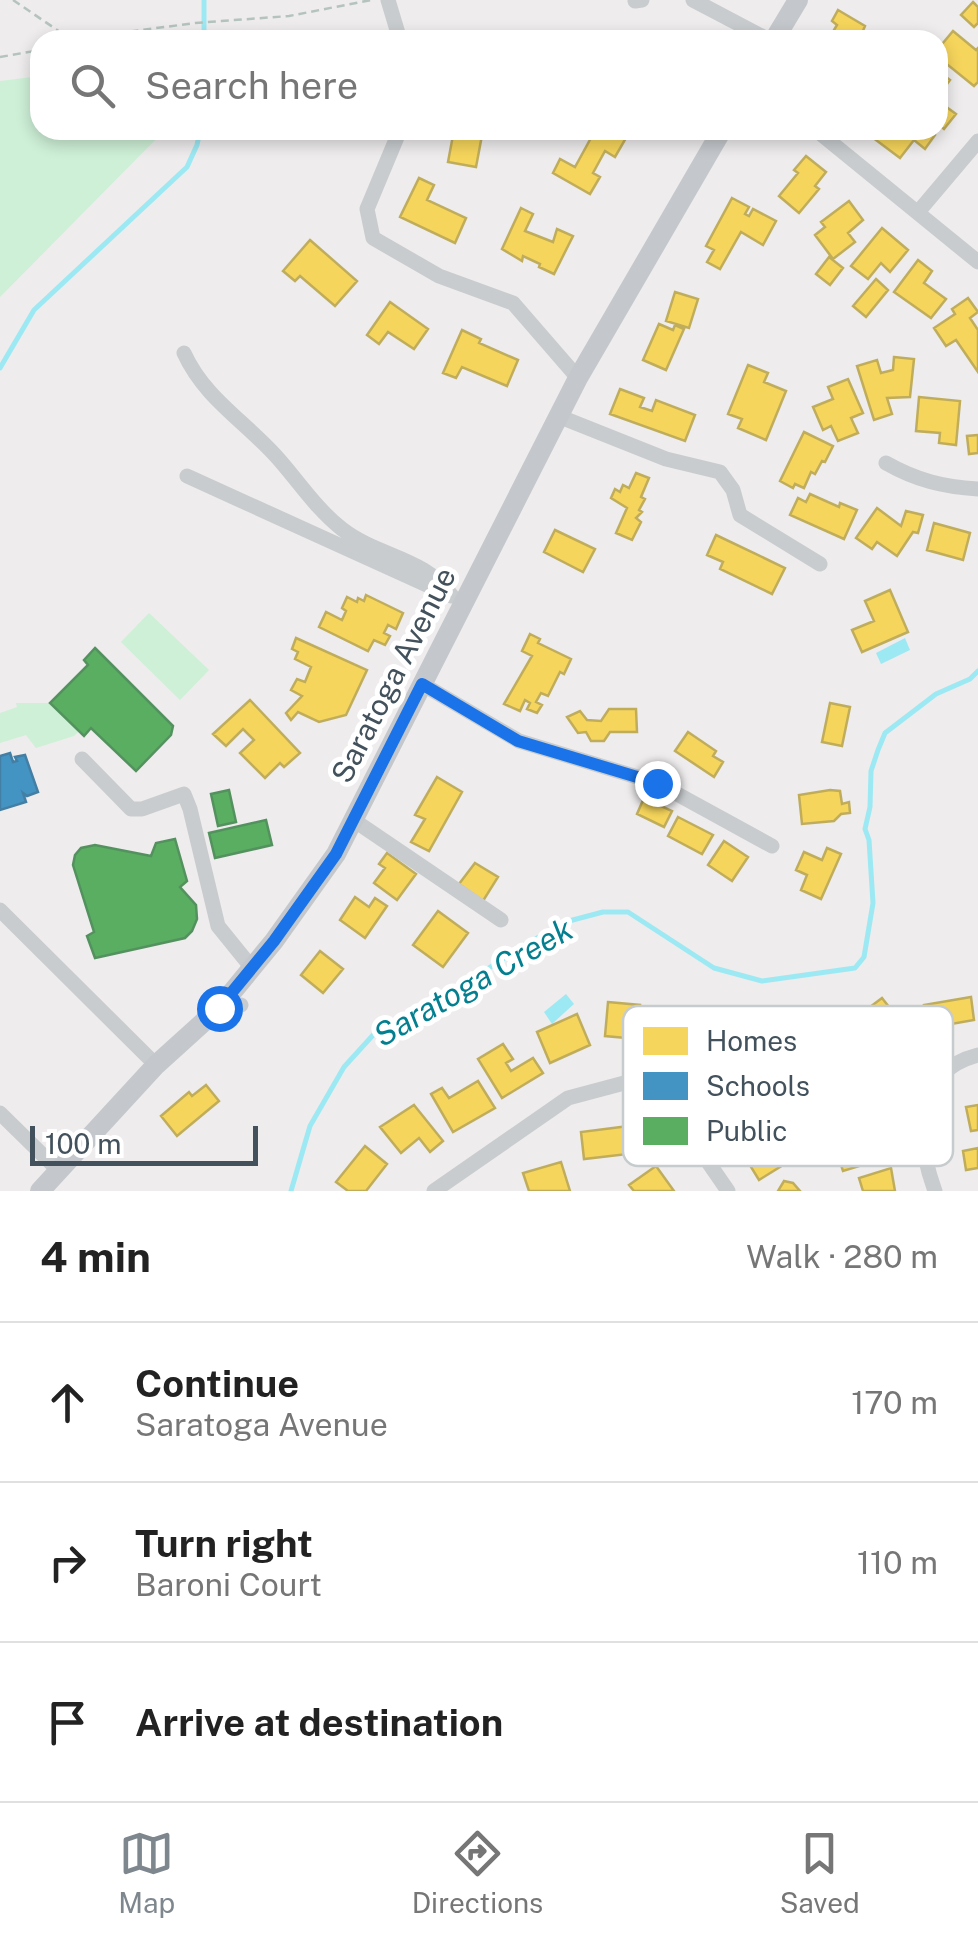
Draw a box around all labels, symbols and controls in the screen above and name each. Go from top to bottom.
search box [30,30,948,140]
icon: search [65,58,120,113]
text: Search here [145,63,358,108]
street label: Saratoga Avenue [323,561,463,789]
route end [635,761,681,807]
water label: Saratoga Creek [367,910,580,1054]
route start [197,986,243,1032]
legend [623,1006,953,1166]
text: Homes [706,1024,797,1057]
text: Schools [706,1069,810,1102]
text: Public [706,1114,787,1147]
scale bar [30,1121,258,1166]
text: 100 m [45,1127,122,1160]
text: 4 min [40,1232,151,1281]
text: Walk · 280 m [746,1238,938,1275]
text: Continue [135,1361,299,1406]
icon: ahead [40,1375,95,1430]
text: 170 m [851,1384,938,1421]
text: Saratoga Avenue [135,1406,388,1443]
text: Turn right [135,1521,313,1566]
icon: right [40,1535,95,1590]
text: 110 m [857,1544,938,1581]
text: Baroni Court [135,1566,322,1603]
icon: arrive [40,1695,95,1750]
text: Arrive at destination [135,1700,503,1745]
tab: Map [118,1826,175,1919]
tab: Directions [412,1826,543,1919]
tab: Saved [780,1826,860,1919]

